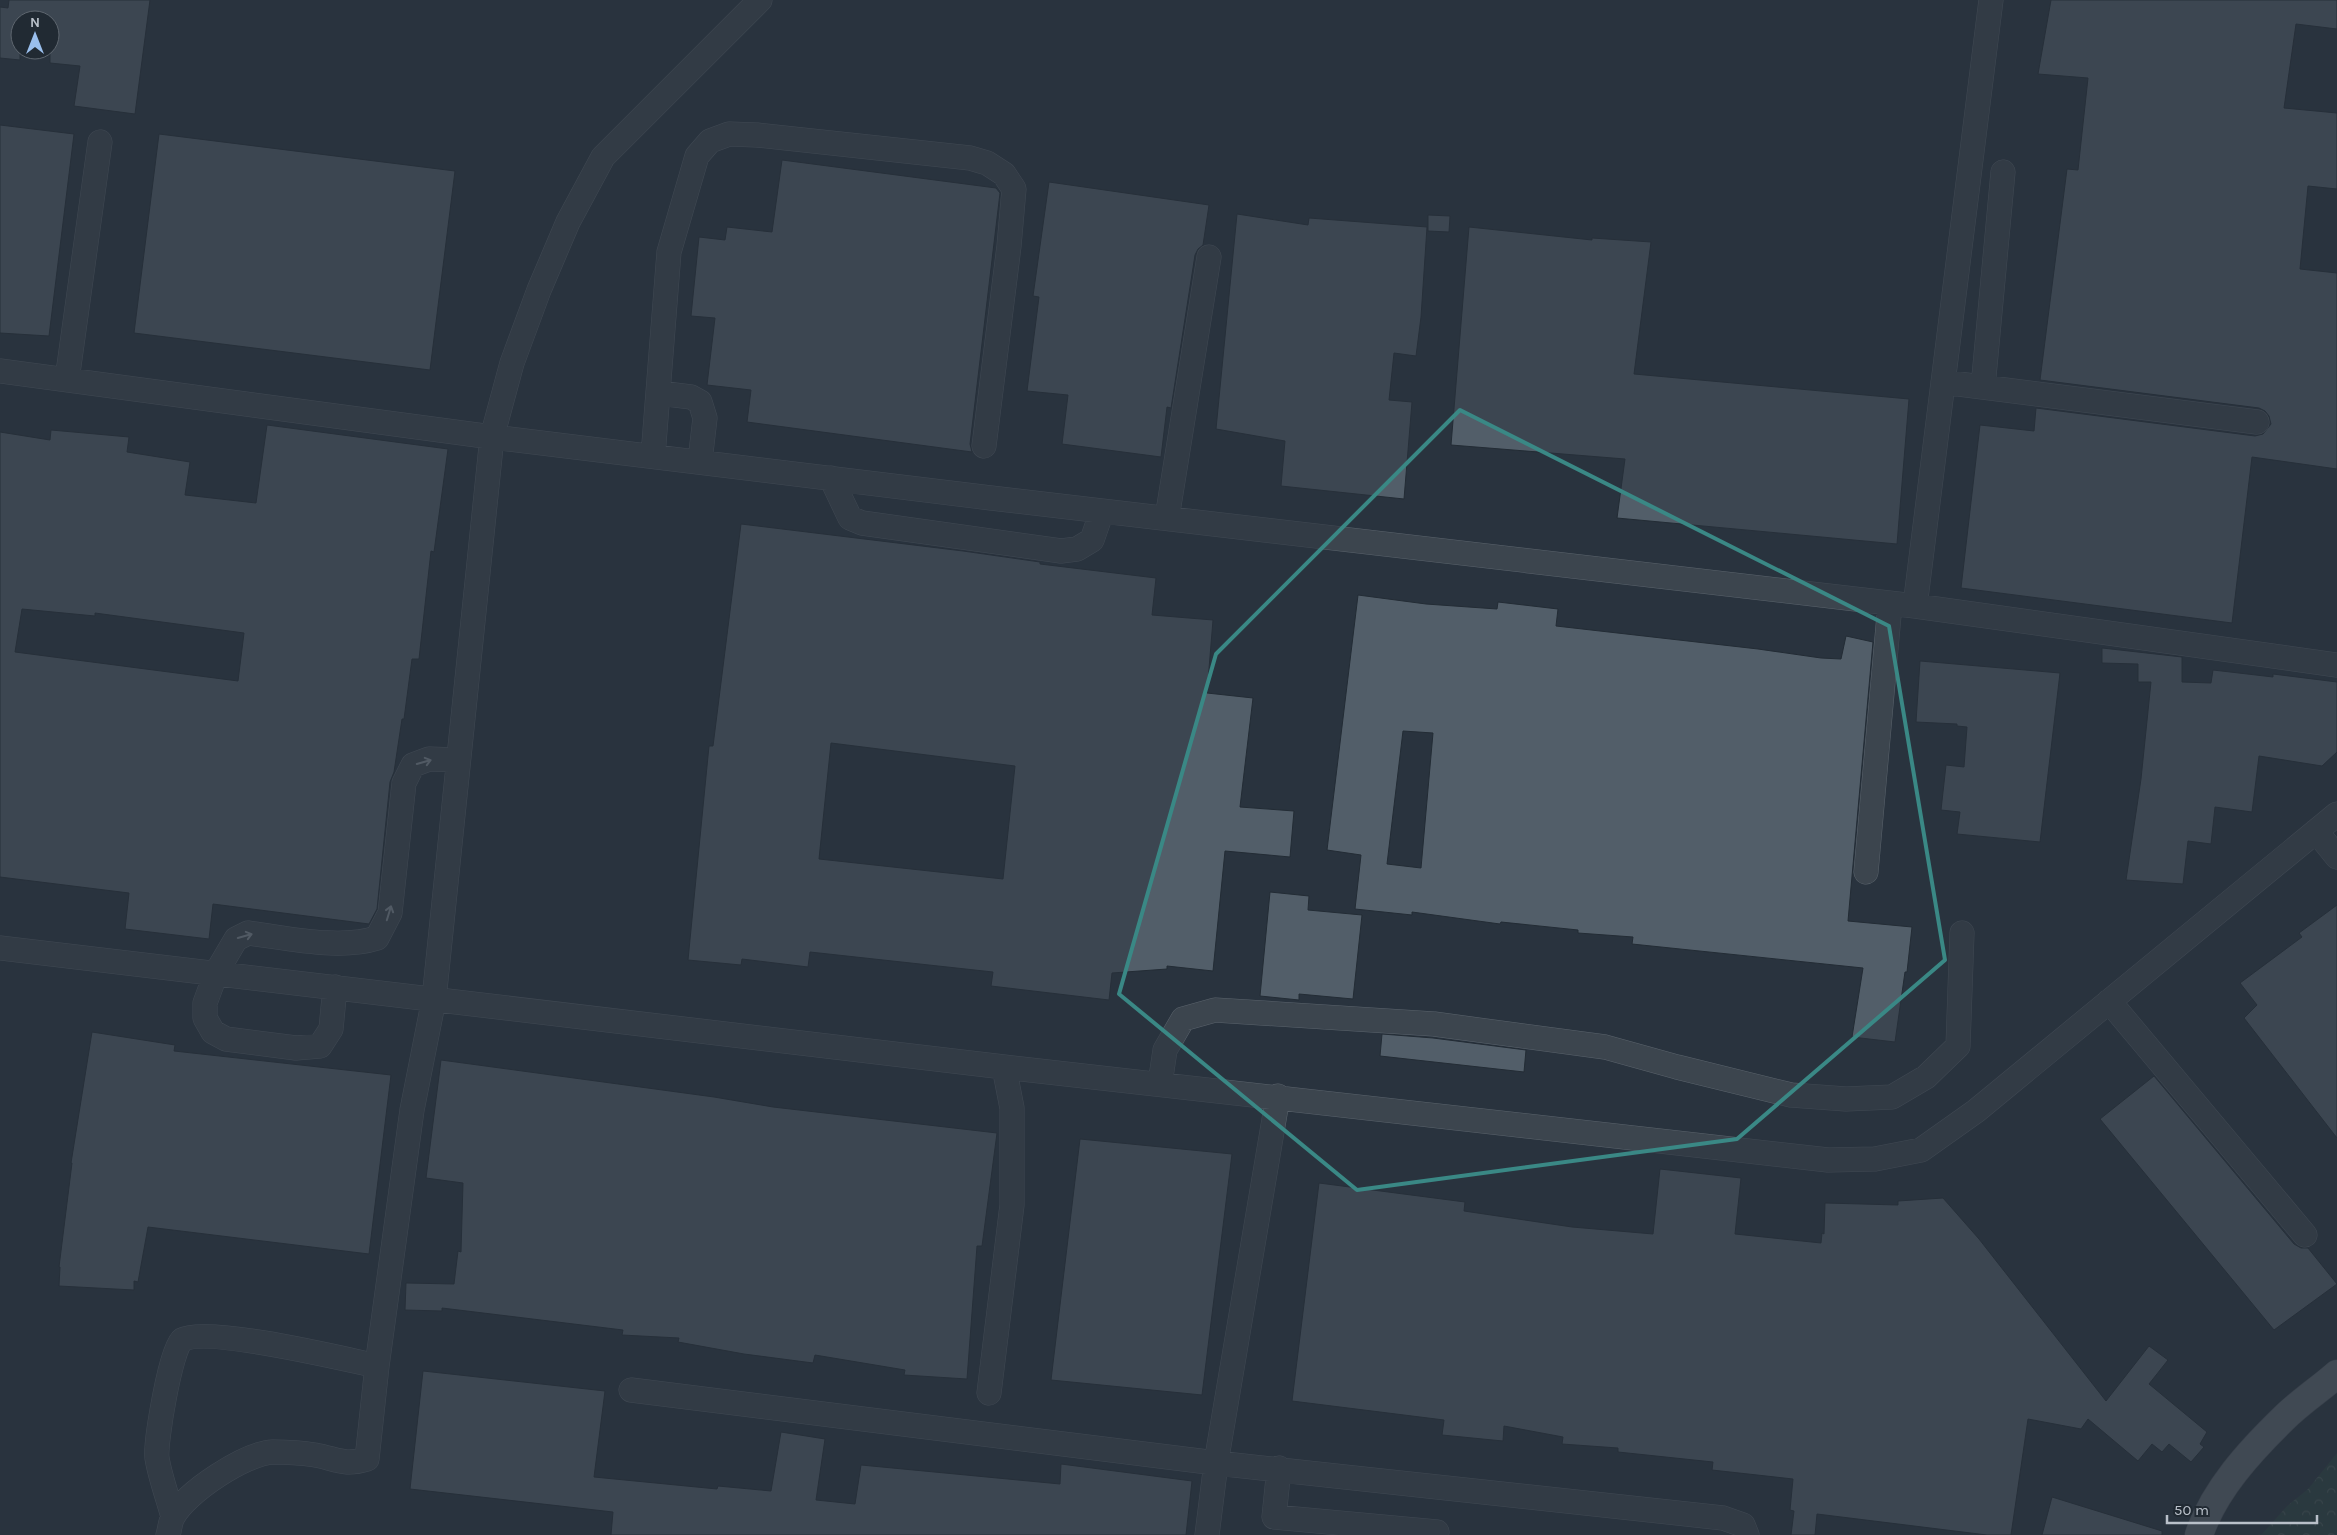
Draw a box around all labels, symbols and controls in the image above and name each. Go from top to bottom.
north arrow [10,10,60,60]
text: N [30,14,40,31]
one-way arrow [416,756,432,766]
one-way arrow [384,905,394,921]
one-way arrow [236,931,252,941]
scale bar [2167,1492,2317,1524]
text: 50 m [2174,1501,2209,1519]

